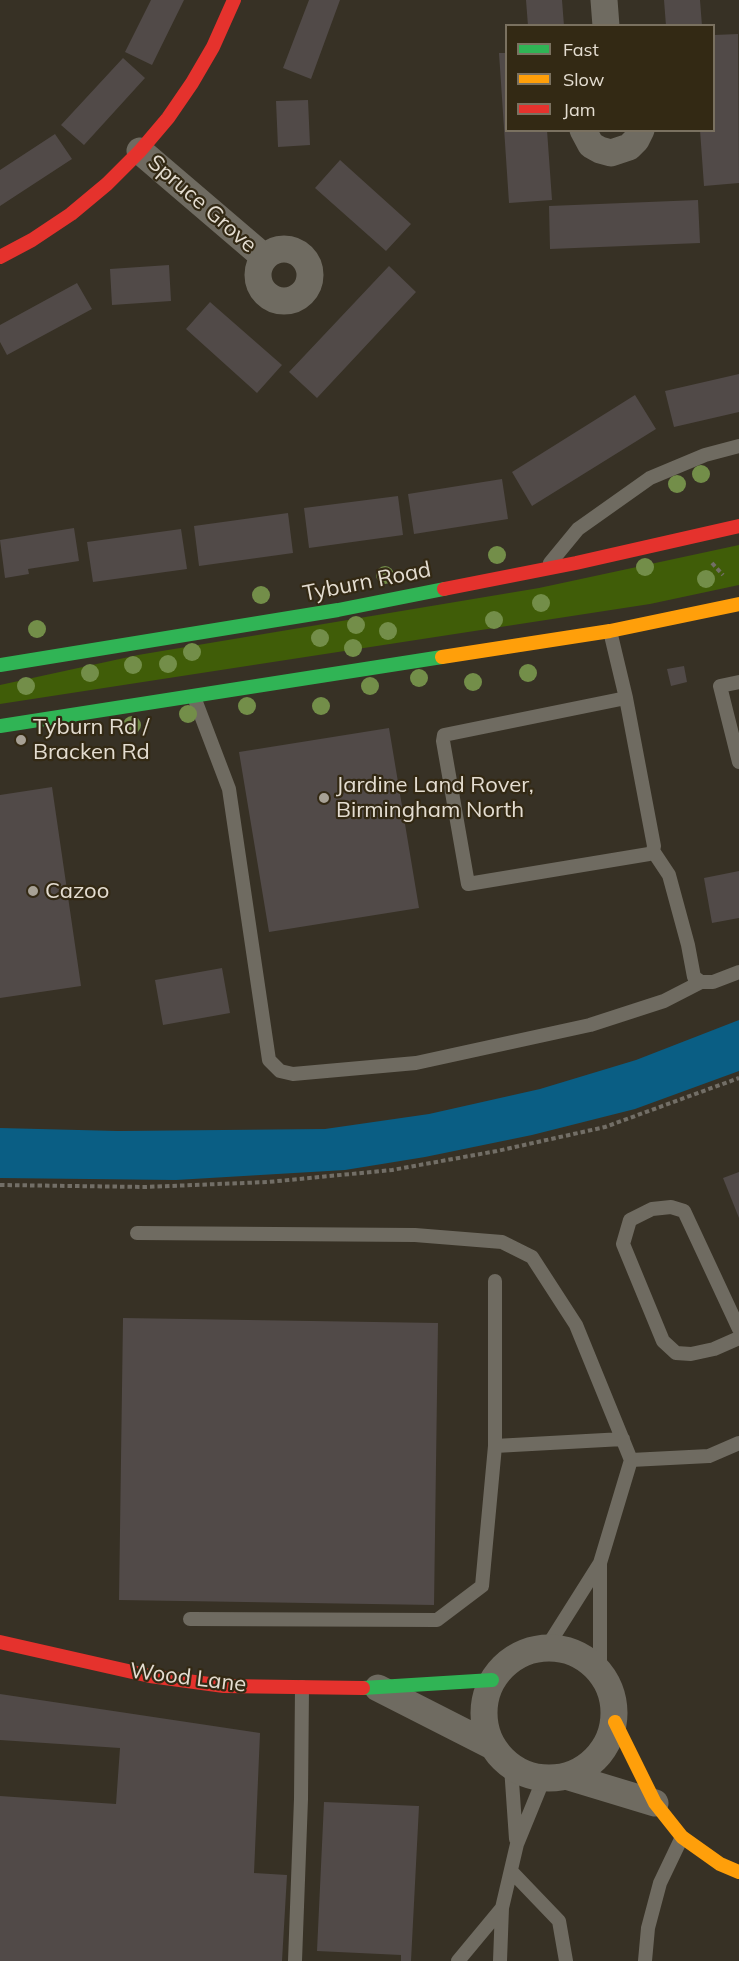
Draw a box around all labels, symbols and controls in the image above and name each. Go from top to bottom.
legend [505,24,715,132]
text: Fast [563,38,599,61]
text: Slow [563,68,604,91]
text: Jam [563,98,596,121]
street label: Spruce Grove [142,149,262,259]
street label: Tyburn Road [301,557,433,607]
place label: Tyburn Rd / Bracken Rd [33,714,150,766]
marker: Tyburn Rd / Bracken Rd [14,733,28,747]
place label: Jardine Land Rover, Birmingham North [336,772,534,824]
marker: Jardine Land Rover, Birmingham North [317,791,331,805]
place label: Cazoo [45,878,109,904]
marker: Cazoo [26,884,40,898]
street label: Wood Lane [128,1658,248,1698]

